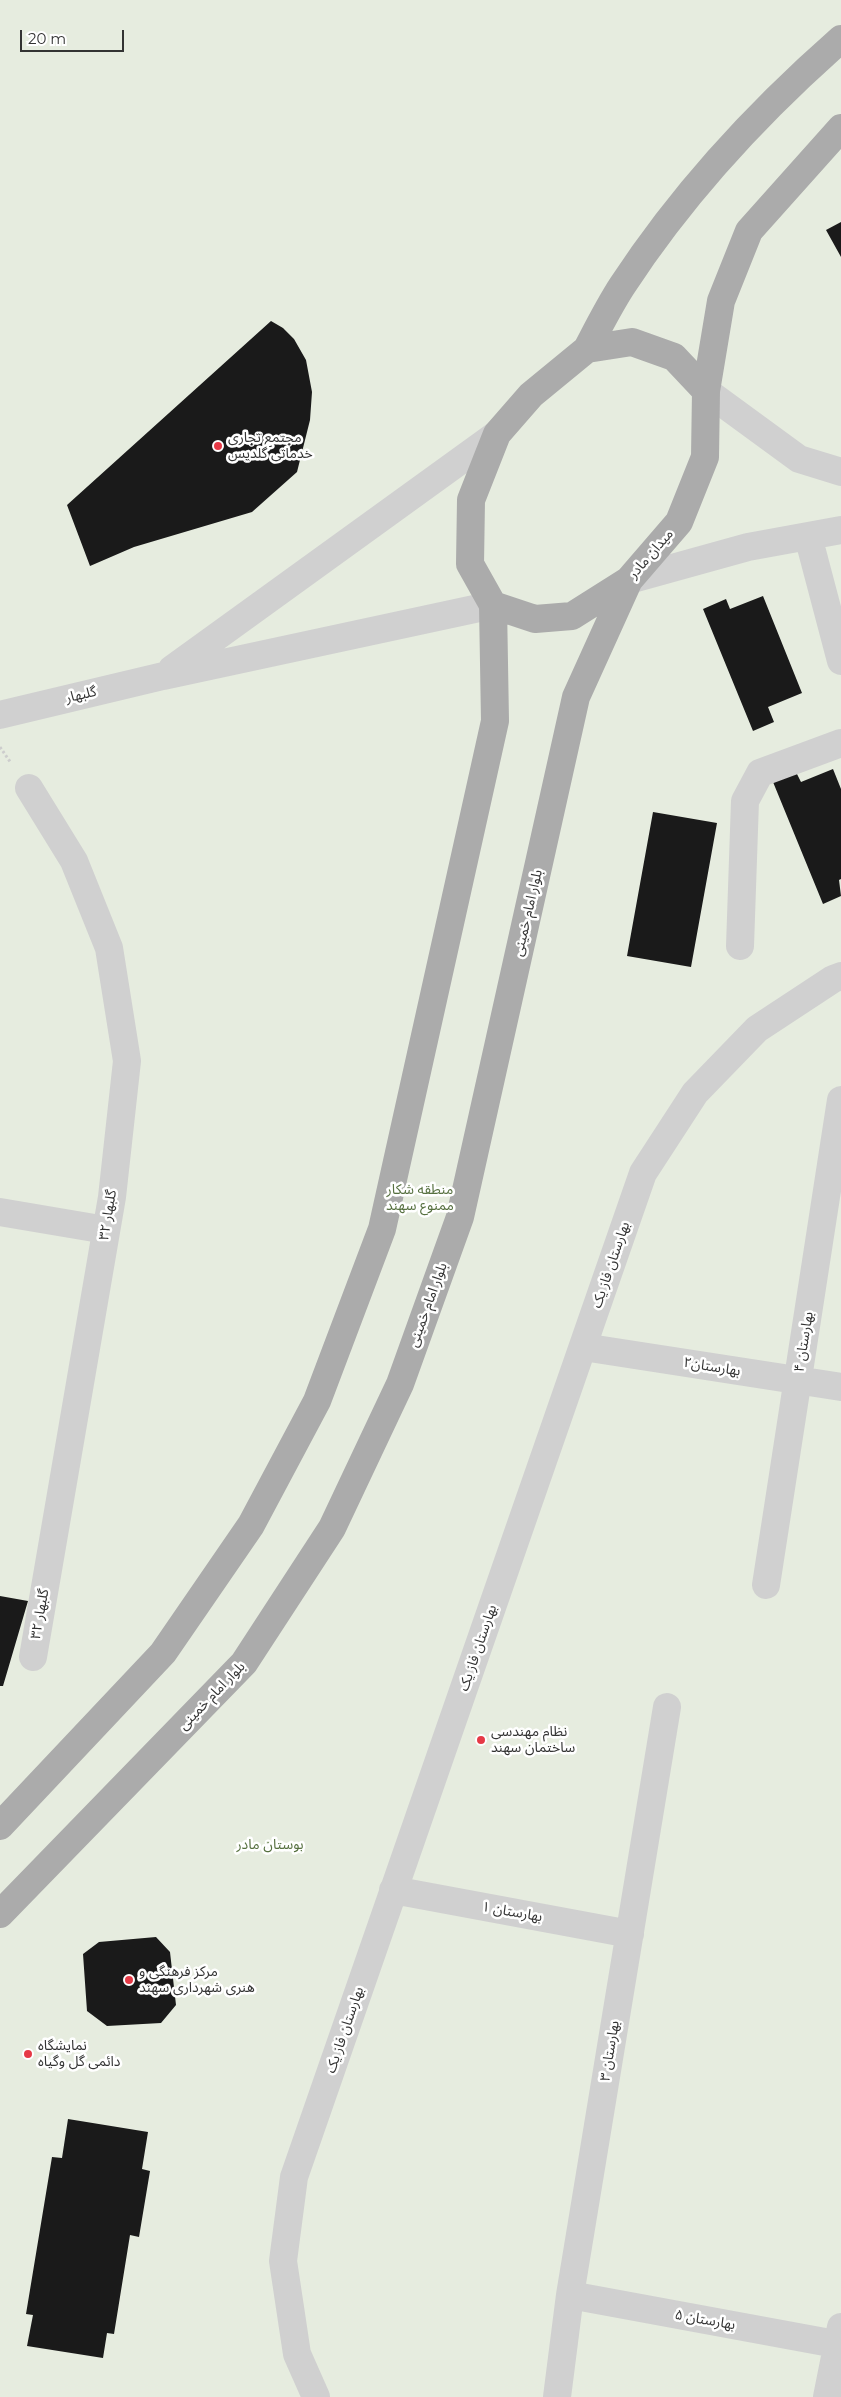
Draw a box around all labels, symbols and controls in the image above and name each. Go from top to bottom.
scale bar [22,20,126,52]
text: 20 m [28,29,66,48]
place label: مجتمع تجاری خدماتی گلدیس [228,430,313,462]
marker: مجتمع تجاری خدماتی گلدیس [212,440,224,452]
street label: میدان مادر [625,526,677,582]
street label: گلبهار [64,683,98,707]
street label: بلوار امام خمینی [510,868,546,958]
park label: منطقه شکار ممنوع سهند [386,1182,454,1214]
street label: گلبهار ۳۲ [96,1189,120,1241]
street label: بهارستان فاز یک [588,1220,634,1310]
street label: بلوار امام خمینی [405,1261,451,1349]
street label: بهارستان ۴ [791,1310,817,1374]
street label: بهارستان۲ [682,1354,742,1380]
street label: گلبهار ۳۲ [27,1588,53,1640]
street label: بهارستان فاز یک [455,1603,501,1693]
street label: بلوار امام خمینی [175,1658,249,1734]
place label: نظام مهندسی ساختمان سهند [491,1724,575,1756]
marker: نظام مهندسی ساختمان سهند [475,1734,487,1746]
park label: بوستان مادر [236,1837,304,1853]
street label: بهارستان ۱ [480,1898,544,1926]
place label: مرکز فرهنگی و هنری شهرداری سهند [139,1964,255,1996]
marker: مرکز فرهنگی و هنری شهرداری سهند [123,1974,135,1986]
street label: بهارستان فاز یک [322,1985,368,2075]
street label: بهارستان ۳ [597,2019,623,2083]
place label: نمایشگاه دائمی گل وگیاه [38,2038,120,2070]
marker: نمایشگاه دائمی گل وگیاه [22,2048,34,2060]
street label: بهارستان ۵ [673,2306,737,2334]

